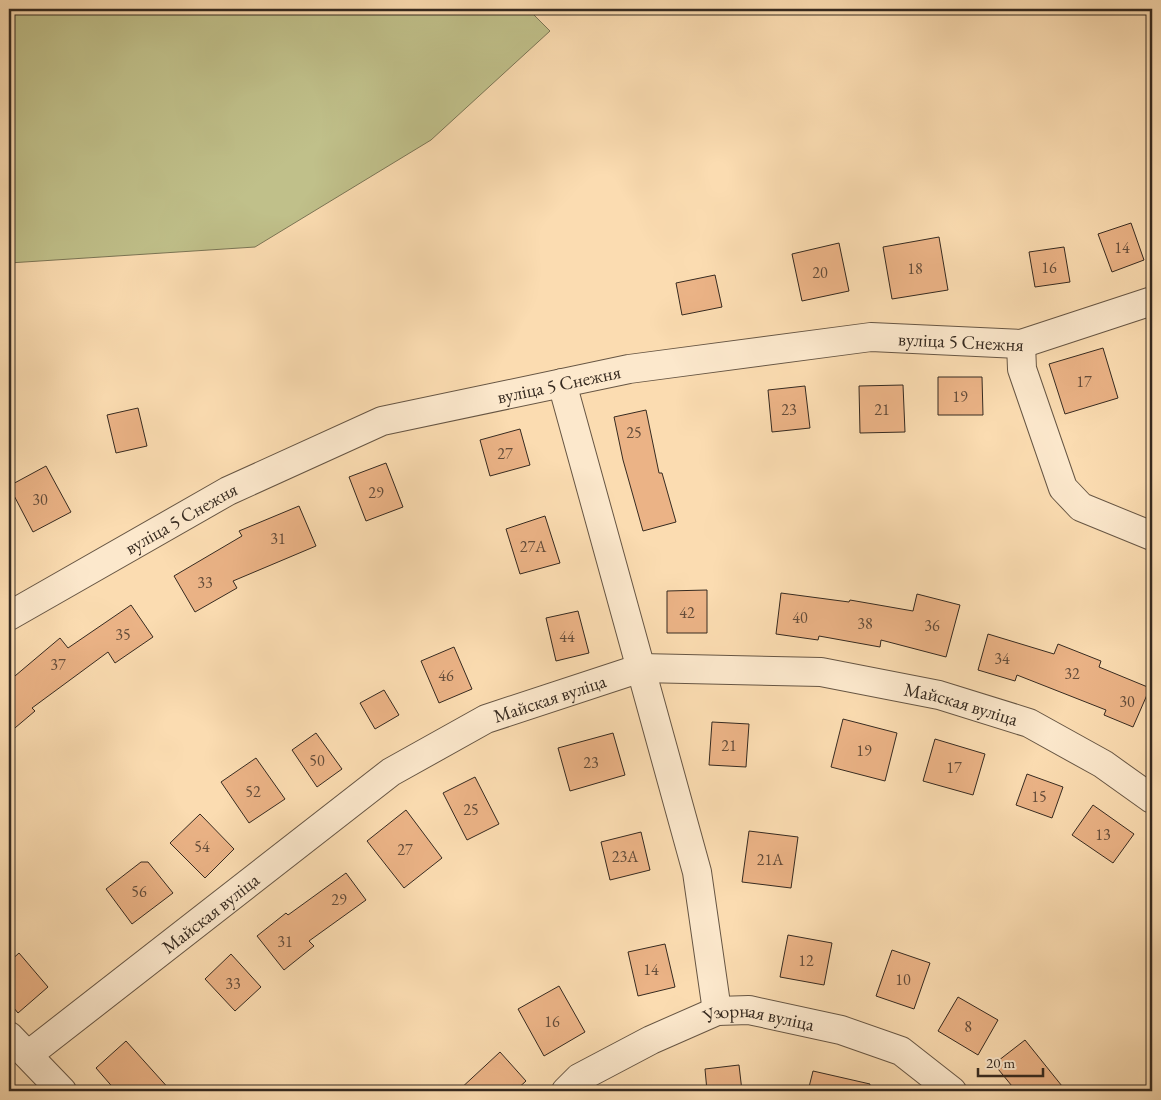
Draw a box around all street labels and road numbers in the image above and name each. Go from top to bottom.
street label: вуліца 5 Снежня [898,326,1025,357]
street label: вуліца 5 Снежня [495,358,623,409]
street label: вуліца 5 Снежня [120,476,242,560]
street label: Майская вуліца [490,668,610,728]
street label: Майская вуліца [902,676,1022,731]
street label: Майская вуліца [156,867,264,959]
street label: Узорная вуліца [698,998,817,1036]

